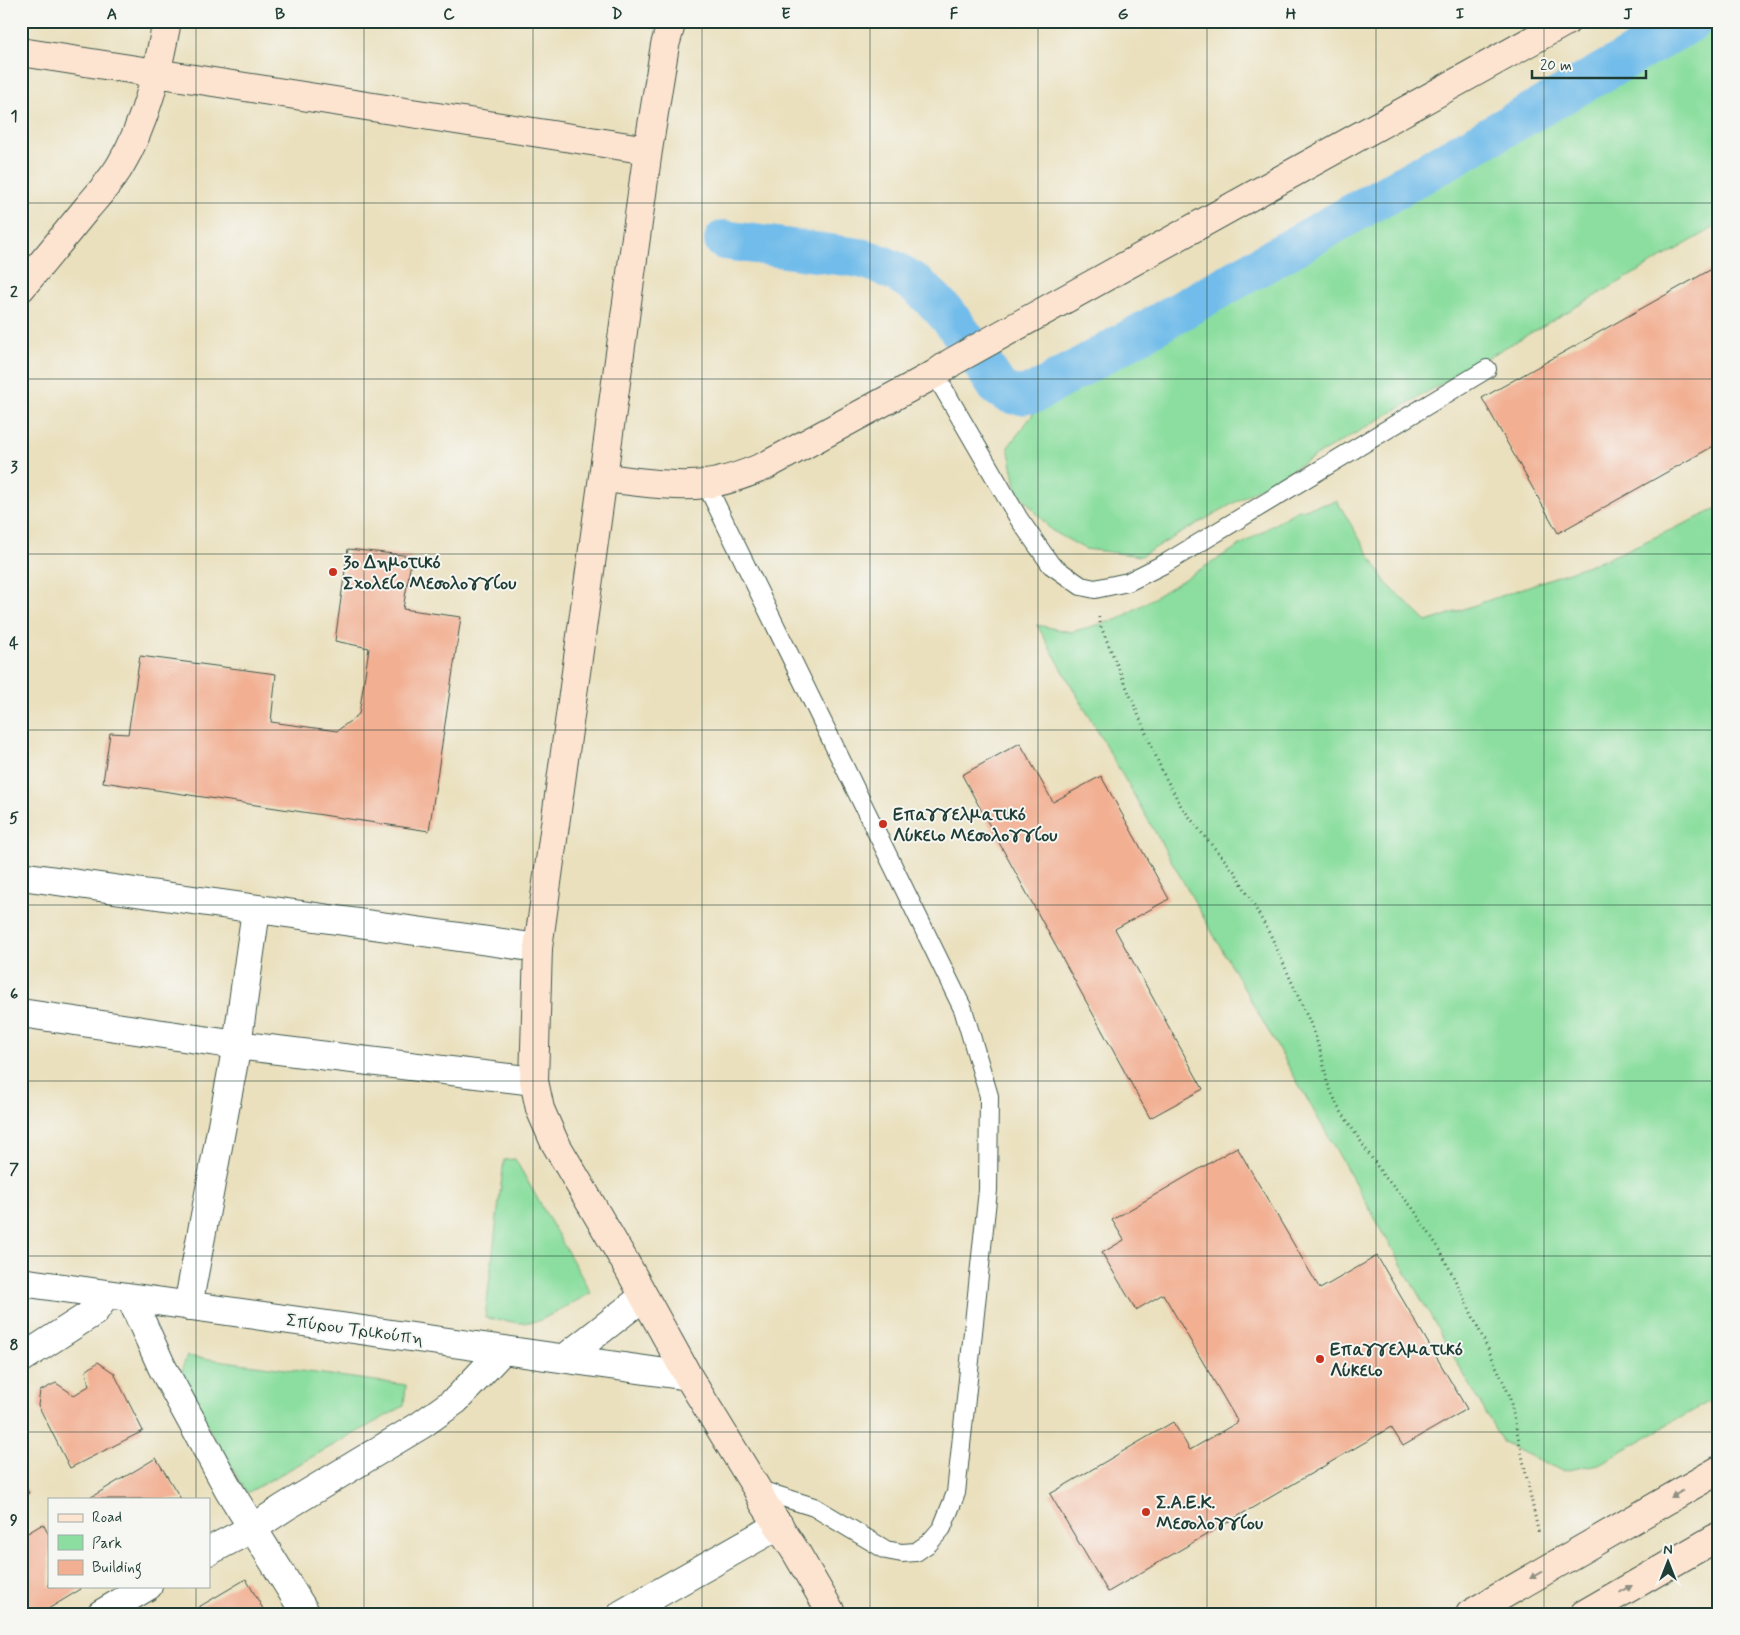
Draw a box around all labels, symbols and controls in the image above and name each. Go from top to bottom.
text: A [107,4,117,25]
text: B [275,4,285,25]
text: C [443,4,455,25]
text: D [611,4,623,25]
text: E [781,4,791,25]
text: F [950,4,959,25]
text: G [1118,4,1129,25]
text: H [1286,4,1297,25]
text: I [1456,4,1465,25]
text: J [1623,4,1633,25]
scale bar [1532,48,1646,80]
text: 20 m [1540,56,1572,76]
text: 1 [10,106,18,127]
text: 2 [10,282,18,303]
text: 3 [10,457,18,478]
place label: 3ο Δημοτικό Σχολείο Μεσολογγίου [343,551,516,596]
marker: 3ο Δημοτικό Σχολείο Μεσολογγίου [327,566,339,578]
text: 4 [9,633,19,654]
place label: Επαγγελματικό Λύκειο Μεσολογγίου [893,803,1057,848]
text: 5 [9,808,19,829]
marker: Επαγγελματικό Λύκειο Μεσολογγίου [877,818,889,830]
text: 6 [10,984,18,1005]
text: 7 [9,1159,19,1180]
street label: Σπύρου Τρικούπη [285,1308,425,1352]
text: 8 [9,1335,19,1356]
place label: Επαγγελματικό Λύκειο [1330,1338,1463,1383]
marker: Επαγγελματικό Λύκειο [1314,1353,1326,1365]
one-way arrow [1670,1490,1683,1499]
place label: Σ.Α.Ε.Κ. Μεσολογγίου [1156,1491,1263,1536]
legend [48,1498,210,1588]
marker: Σ.Α.Ε.Κ. Μεσολογγίου [1140,1506,1152,1518]
text: Road [92,1508,122,1528]
text: 9 [10,1510,18,1531]
text: Park [92,1534,122,1554]
north arrow [1642,1538,1692,1588]
text: N [1663,1541,1673,1559]
text: Building [92,1558,142,1579]
one-way arrow [1529,1571,1542,1580]
one-way arrow [1620,1585,1633,1594]

